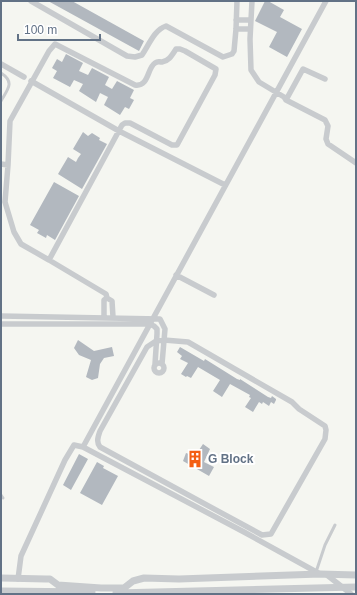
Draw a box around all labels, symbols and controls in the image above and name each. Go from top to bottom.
scale bar [18,16,100,42]
text: 100 m [24,23,57,37]
building icon: G Block [185,449,205,469]
place label: G Block [208,452,254,466]

